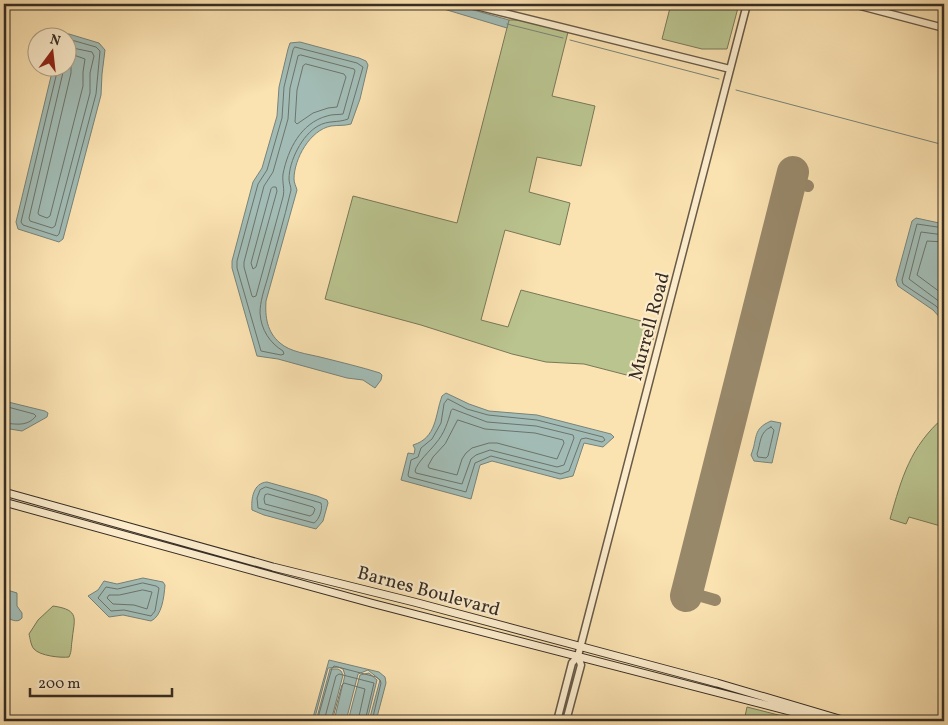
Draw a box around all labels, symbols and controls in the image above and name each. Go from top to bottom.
north arrow [28,28,78,78]
text: N [48,30,62,51]
street label: Murrell Road [623,270,677,384]
street label: Barnes Boulevard [354,560,503,623]
scale bar [30,665,172,697]
text: 200 m [38,674,81,695]

